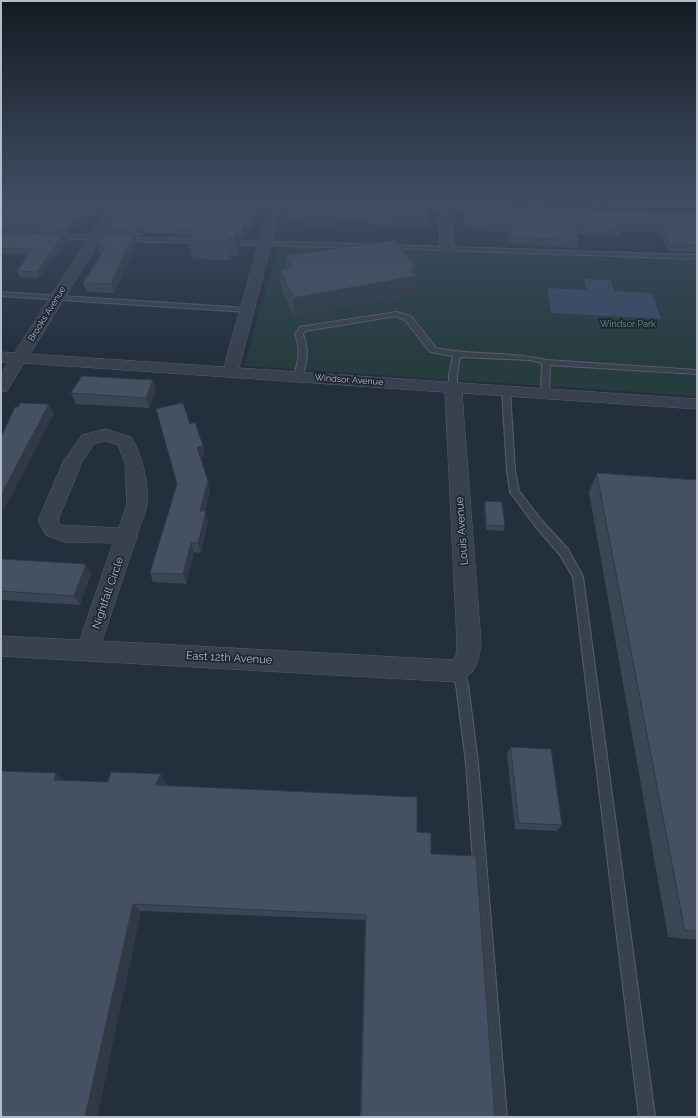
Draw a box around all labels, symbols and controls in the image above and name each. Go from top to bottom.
street label: Brooks Avenue [26,285,68,343]
park label: Windsor Park [600,319,656,329]
street label: Windsor Avenue [314,372,384,388]
street label: Louis Avenue [453,496,471,566]
street label: Nightfall Circle [90,555,126,631]
street label: East 12th Avenue [186,649,272,667]

